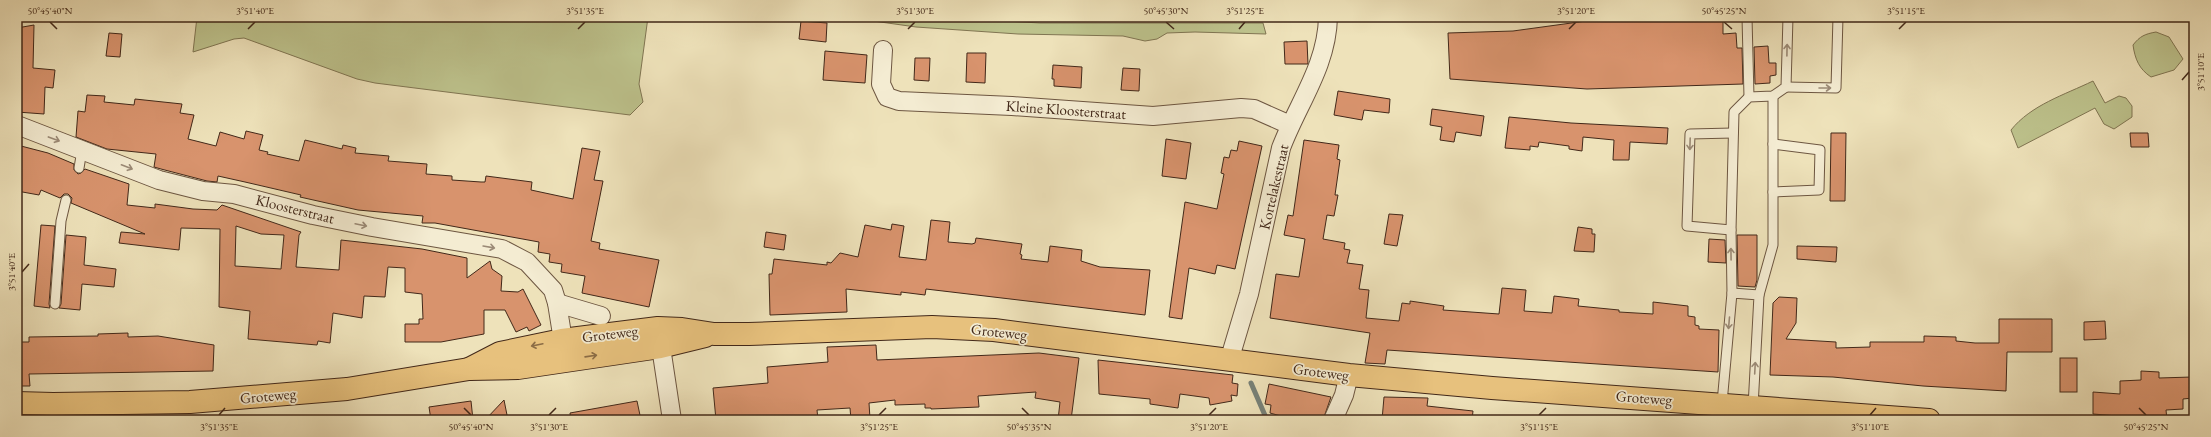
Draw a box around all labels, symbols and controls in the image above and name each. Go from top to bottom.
text: 50°45'40"N [28,4,73,17]
text: 3°51'40"E [236,4,274,17]
text: 3°51'35"E [566,4,604,17]
text: 3°51'30"E [896,4,934,17]
text: 50°45'30"N [1144,4,1189,17]
text: 3°51'25"E [1226,4,1264,17]
text: 3°51'20"E [1557,4,1595,17]
text: 50°45'25"N [1702,4,1747,17]
text: 3°51'15"E [1887,4,1925,17]
one-way arrow [1783,44,1791,57]
text: 3°51'10"E [2194,53,2207,91]
one-way arrow [1818,84,1831,92]
street label: Kleine Kloosterstraat [1005,96,1127,123]
one-way arrow [47,136,60,143]
one-way arrow [1686,137,1694,150]
street label: Kortelakestraat [1254,142,1293,231]
one-way arrow [120,164,132,172]
street label: Kloosterstraat [254,190,337,228]
one-way arrow [354,221,367,229]
one-way arrow [482,243,495,251]
one-way arrow [1728,248,1735,261]
text: 3°51'40"E [5,253,18,291]
one-way arrow [1726,316,1733,329]
street label: Groteweg [970,319,1028,344]
street label: Groteweg [581,321,639,346]
one-way arrow [531,342,544,350]
one-way arrow [584,352,597,360]
street label: Groteweg [1292,359,1351,384]
one-way arrow [1752,362,1759,375]
street label: Groteweg [239,384,297,407]
street label: Groteweg [1615,386,1673,409]
text: 3°51'35"E [200,420,238,433]
text: 50°45'40"N [449,420,494,433]
text: 3°51'30"E [530,420,568,433]
text: 3°51'25"E [860,420,898,433]
text: 50°45'35"N [1007,420,1052,433]
text: 3°51'20"E [1190,420,1228,433]
text: 3°51'15"E [1520,420,1558,433]
text: 3°51'10"E [1851,420,1889,433]
text: 50°45'25"N [2124,420,2169,433]

